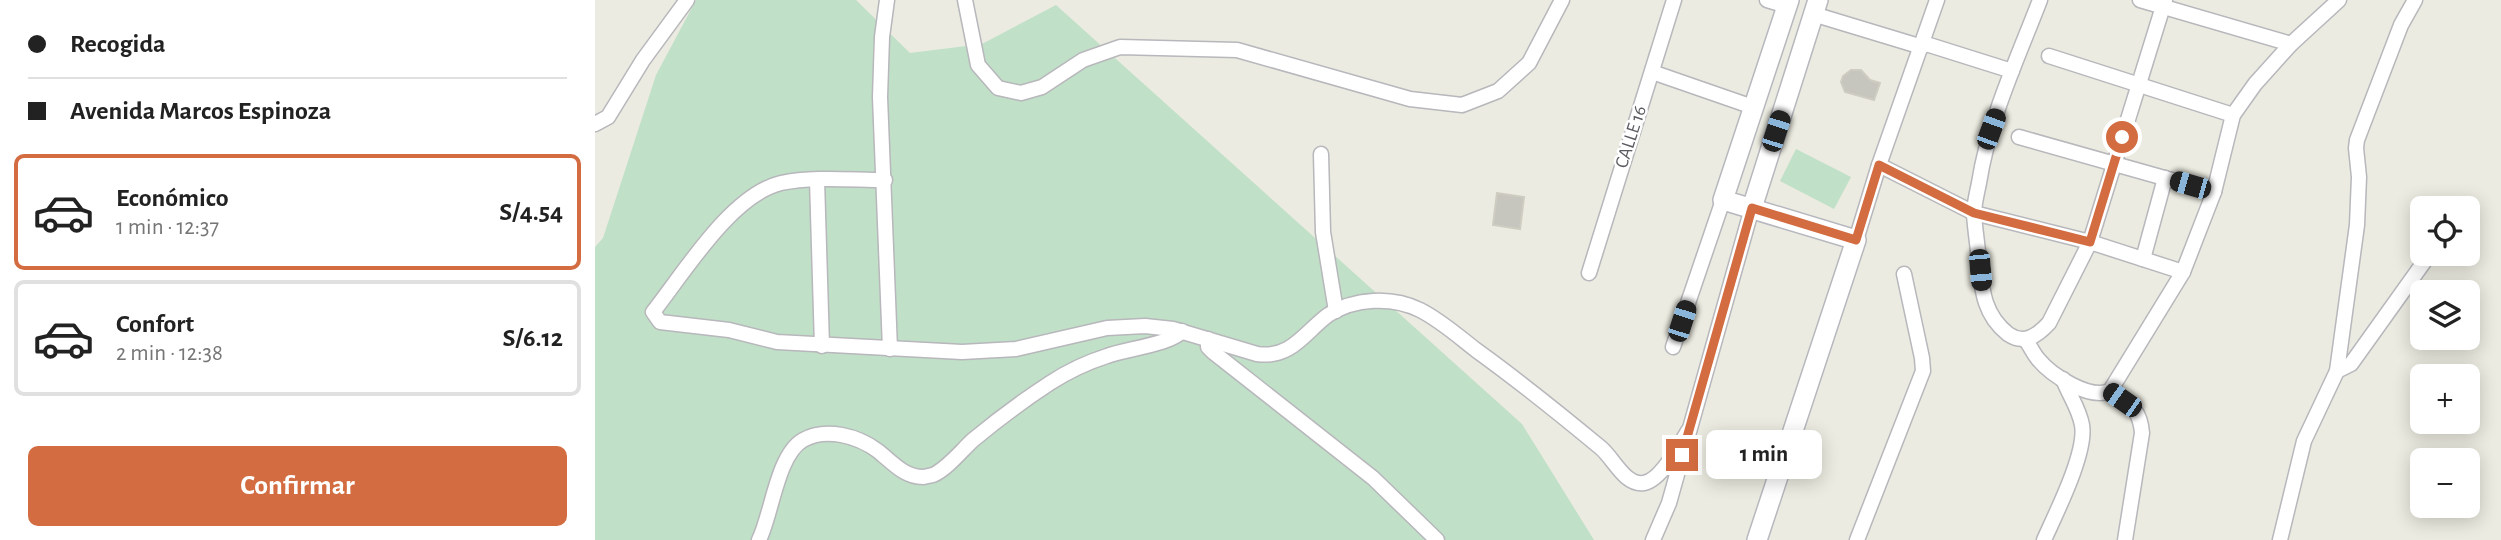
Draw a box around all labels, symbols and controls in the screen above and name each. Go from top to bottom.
text: Recogida [70,31,166,57]
text: Avenida Marcos Espinoza [70,98,331,124]
street label: CALLE 16 [1612,103,1650,171]
car [1974,106,2009,152]
car [1760,108,1793,154]
route start [2106,121,2138,153]
car [2167,169,2214,201]
icon: car [32,181,95,244]
text: Económico [116,185,229,211]
map controls [2410,196,2480,518]
button: locate [2410,196,2480,266]
text: S/4.54 [499,199,563,225]
text: 1 min · 12:37 [116,216,219,239]
car [1968,248,1993,292]
button: layers [2410,280,2480,350]
car [1666,298,1699,344]
icon: car [32,307,95,370]
text: Confort [116,311,194,337]
text: S/6.12 [503,325,563,351]
text: 2 min · 12:38 [116,342,223,365]
button: + [2410,364,2480,434]
car [2099,379,2146,421]
callout: 1 min [1707,430,1822,480]
route end [1666,439,1698,471]
text: 1 min [1740,443,1788,466]
button: Confirmar [28,446,567,526]
button: − [2410,448,2480,518]

